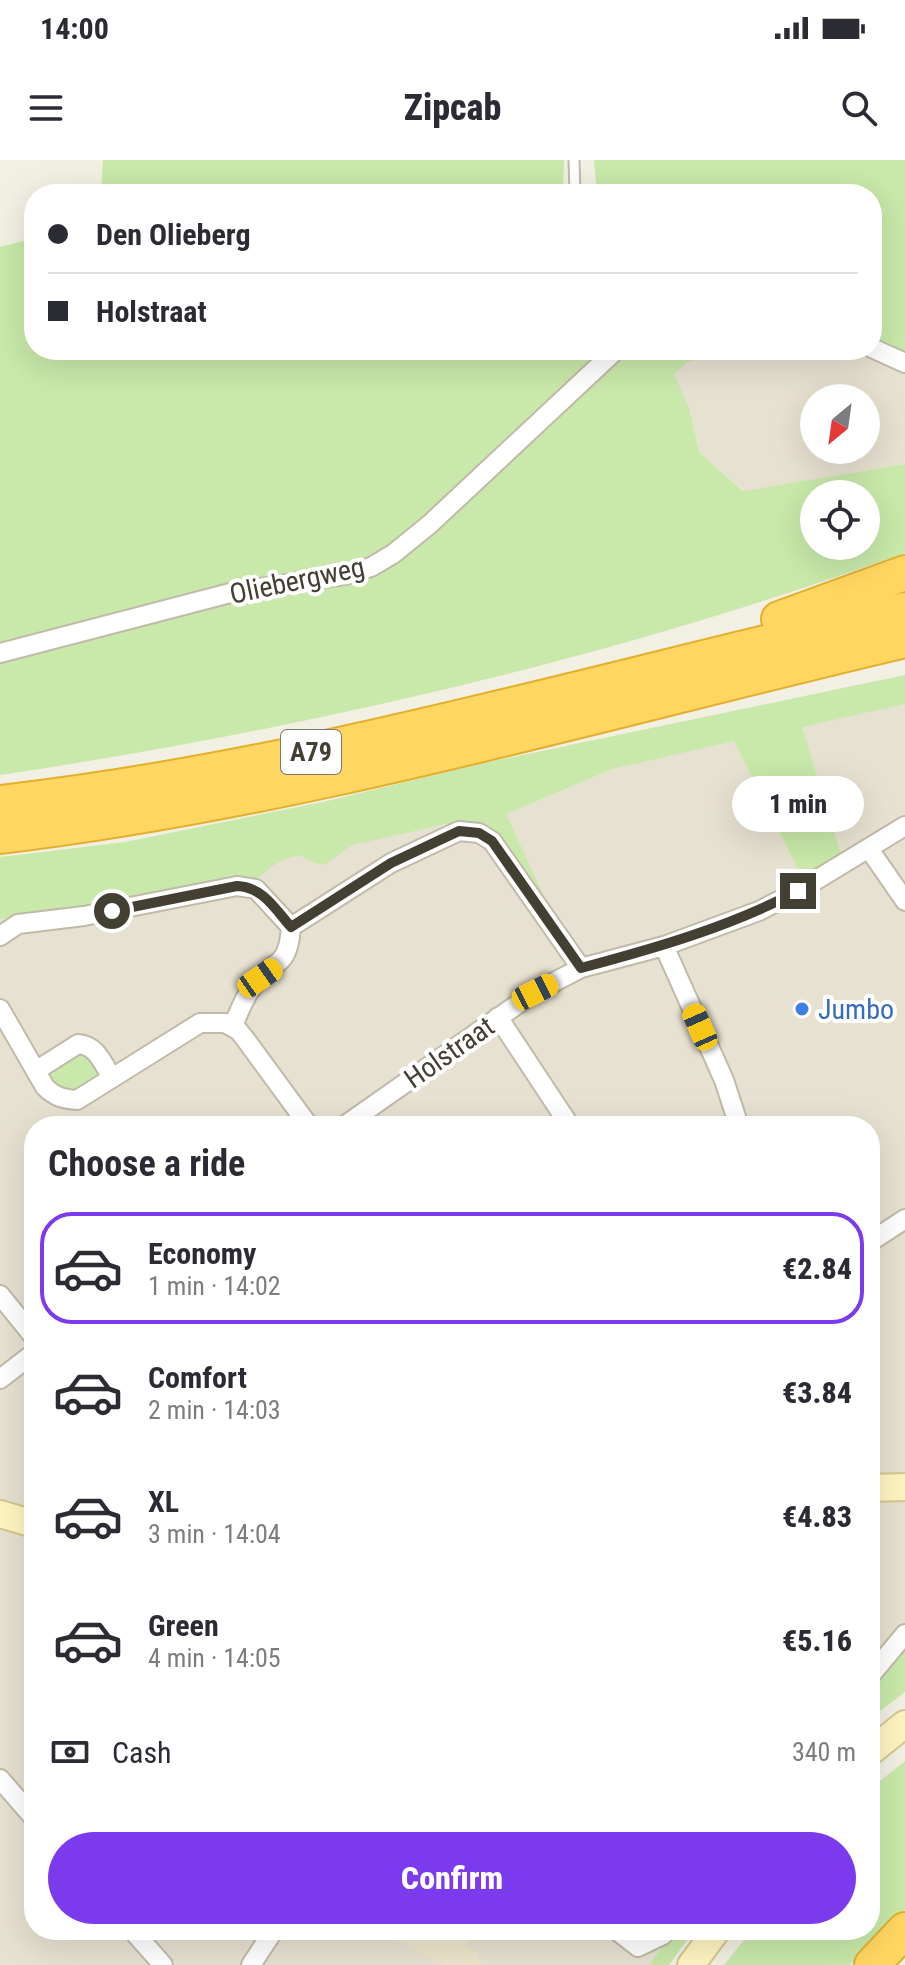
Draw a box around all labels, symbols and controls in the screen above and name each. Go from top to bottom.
text: 14:00 [40,11,109,46]
icon: menu [24,86,68,130]
icon: search [837,86,881,130]
text: Zipcab [404,87,501,129]
text: Den Olieberg [96,217,251,252]
text: Holstraat [96,294,207,329]
north arrow [800,384,880,464]
map controls [800,384,880,560]
button: locate [800,480,880,560]
street label: Oliebergweg [227,550,368,611]
road number: A79 [281,730,341,774]
callout: 1 min [732,775,864,831]
text: 1 min [769,789,827,819]
route end [780,873,816,909]
route start [94,893,130,929]
car [233,954,287,1002]
car [508,970,562,1014]
place label: Jumbo [818,993,894,1026]
car [679,1000,721,1054]
marker: Jumbo [793,1000,811,1018]
street label: Holstraat [398,1010,501,1095]
text: Choose a ride [48,1143,245,1185]
icon: car [52,1232,124,1304]
text: Economy [148,1236,256,1271]
text: €2.84 [782,1251,852,1286]
text: 1 min · 14:02 [148,1271,281,1301]
icon: car [52,1356,124,1428]
text: Comfort [148,1360,247,1395]
text: €3.84 [782,1375,852,1410]
text: 2 min · 14:03 [148,1395,281,1425]
icon: car [52,1480,124,1552]
text: XL [148,1484,179,1519]
text: €4.83 [782,1499,852,1534]
text: 3 min · 14:04 [148,1519,281,1549]
icon: car [52,1604,124,1676]
text: Green [148,1608,219,1643]
text: €5.16 [782,1623,852,1658]
text: 4 min · 14:05 [148,1643,281,1673]
icon: cash [48,1730,92,1774]
text: Cash [112,1735,172,1770]
text: 340 m [792,1737,856,1767]
button: Confirm [48,1832,856,1924]

